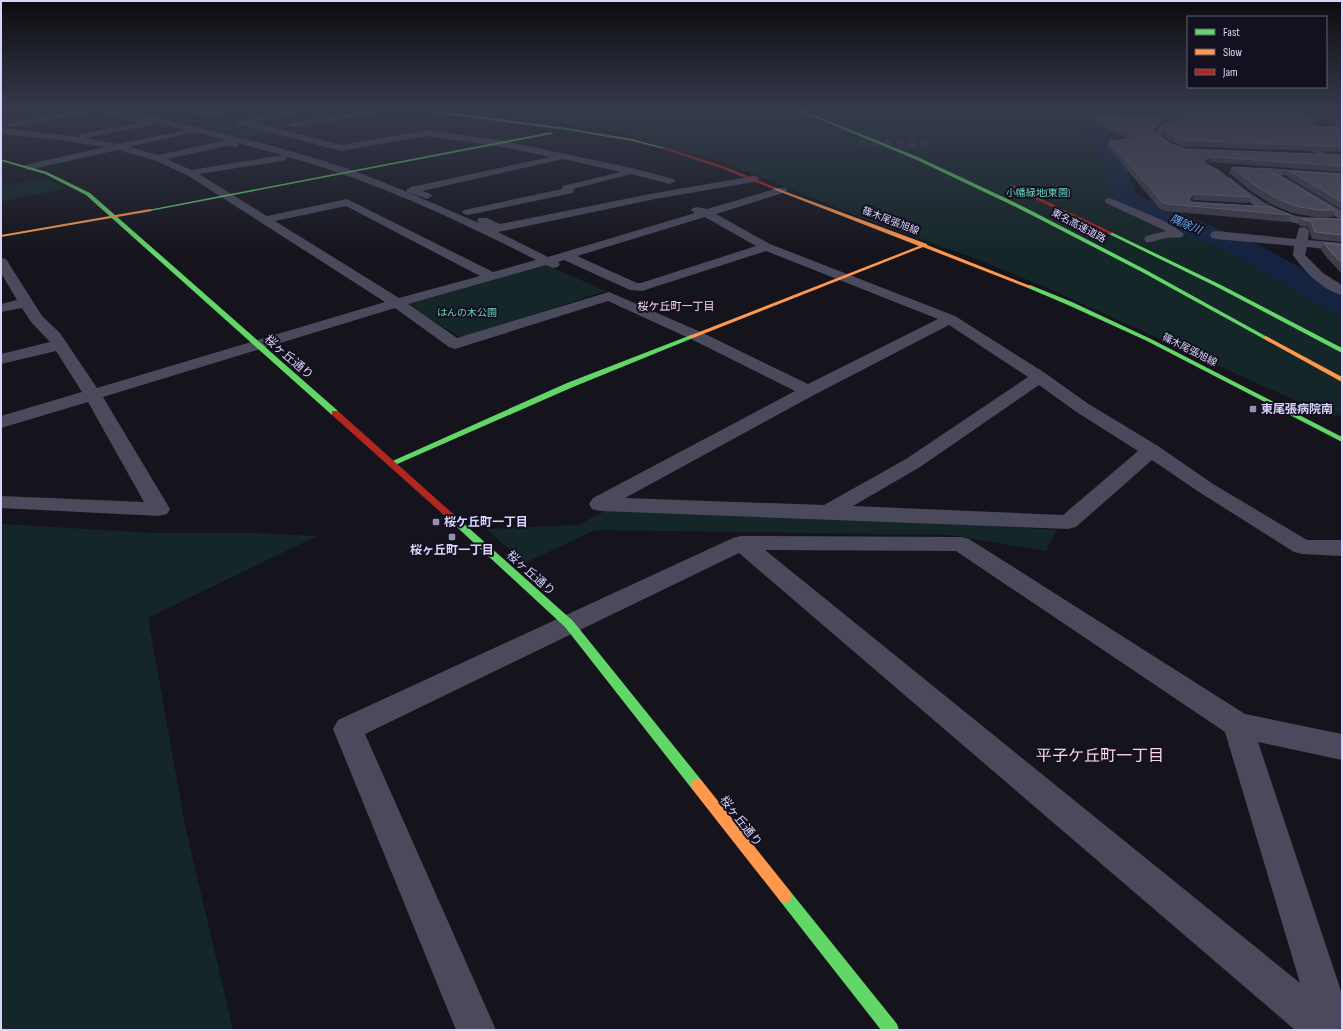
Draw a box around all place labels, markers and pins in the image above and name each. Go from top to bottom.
place label: 東尾張病院南 [1261,402,1333,417]
marker: 東尾張病院南 [1248,404,1258,414]
place label: 桜ケ丘町一丁目 [444,515,528,530]
marker: 桜ケ丘町一丁目 [431,517,441,527]
marker: 桜ヶ丘町一丁目 [447,532,457,542]
place label: 桜ヶ丘町一丁目 [410,543,494,558]

